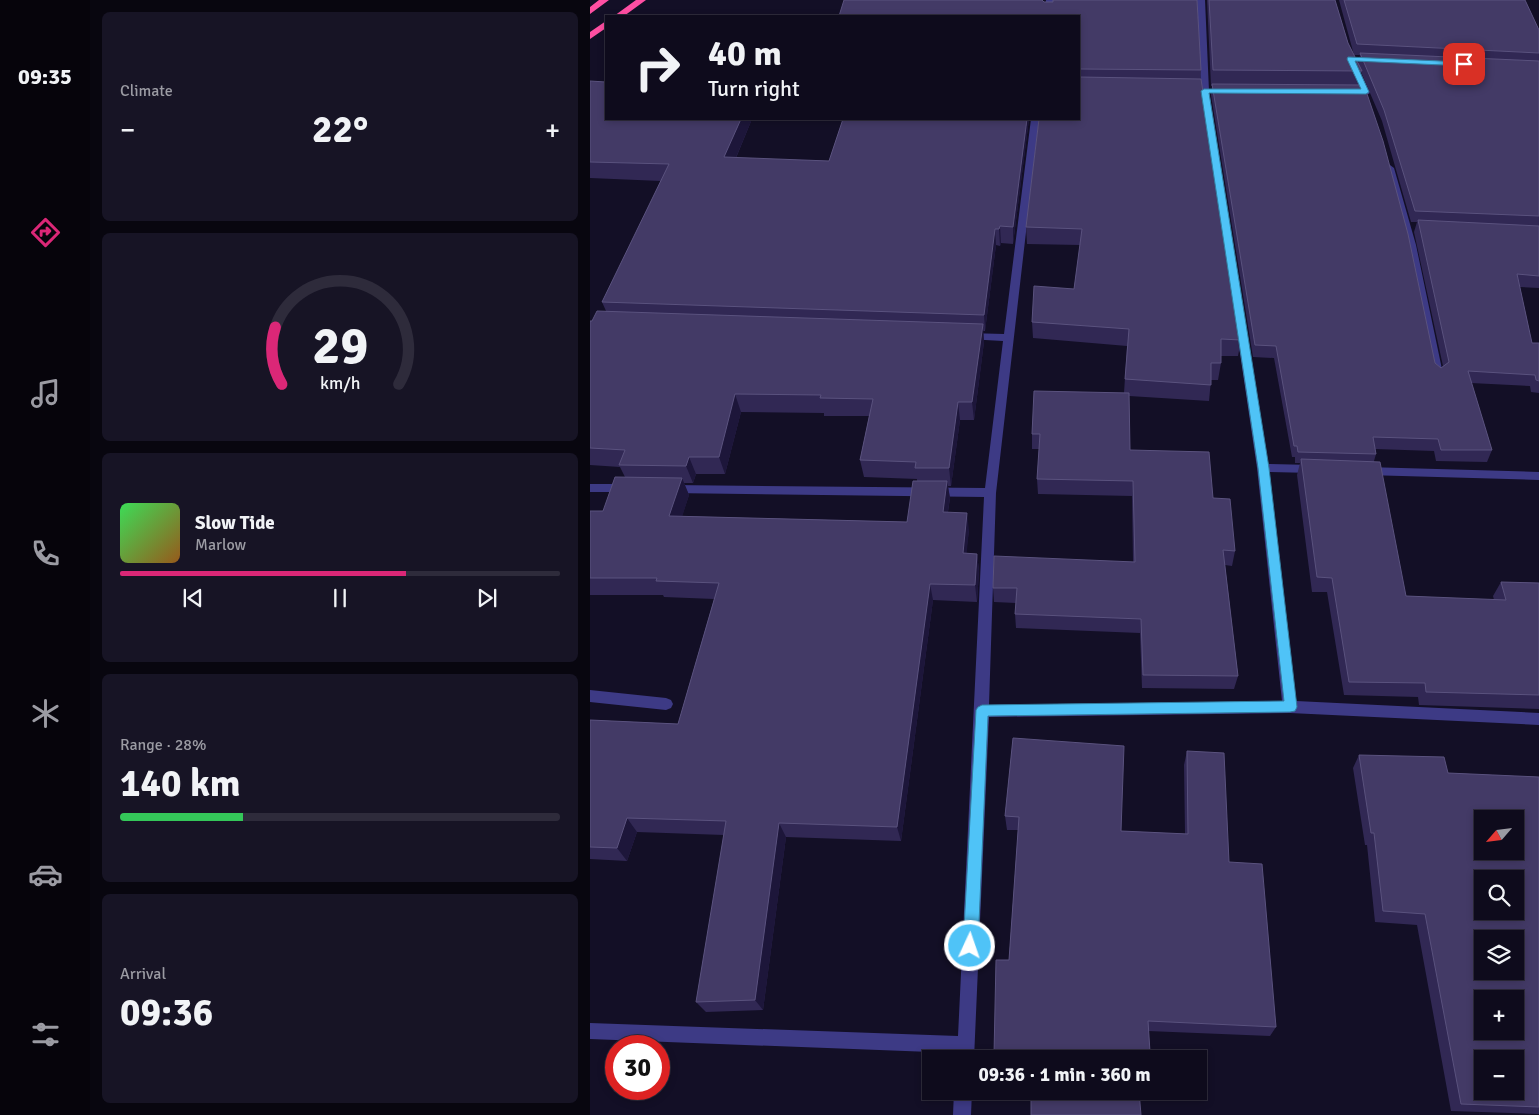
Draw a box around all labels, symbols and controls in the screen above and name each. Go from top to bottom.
text: 40 m [708,32,782,75]
icon: right [625,35,690,100]
pin [1443,43,1485,85]
icon: arrive [1450,50,1478,78]
text: 09:35 [18,63,72,90]
text: Turn right [708,75,800,102]
text: Climate [120,81,173,101]
text: 22° [312,106,368,153]
text: − [120,113,135,147]
text: + [545,113,560,147]
icon: directions [28,215,63,250]
text: 29 [312,314,368,378]
text: km/h [320,372,360,394]
icon: music [28,376,63,411]
text: Slow Tide [195,511,275,535]
text: Marlow [195,535,246,555]
icon: phone [28,536,63,571]
icon: previous [179,584,207,612]
icon: pause [326,584,354,612]
icon: next [473,584,501,612]
icon: climate [28,696,63,731]
text: Range · 28% [120,735,206,755]
text: 140 km [120,760,241,807]
north arrow [1474,810,1524,860]
map controls [1474,810,1524,1100]
icon: car [28,857,63,892]
button: search [1474,870,1524,920]
position arrow [943,919,995,971]
button: layers [1474,930,1524,980]
text: Arrival [120,964,166,984]
text: 09:36 [120,989,213,1036]
button: + [1474,990,1524,1040]
icon: filters [28,1017,63,1052]
speed limit sign: 30 [605,1035,670,1100]
button: − [1474,1050,1524,1100]
text: 09:36 · 1 min · 360 m [978,1063,1151,1087]

